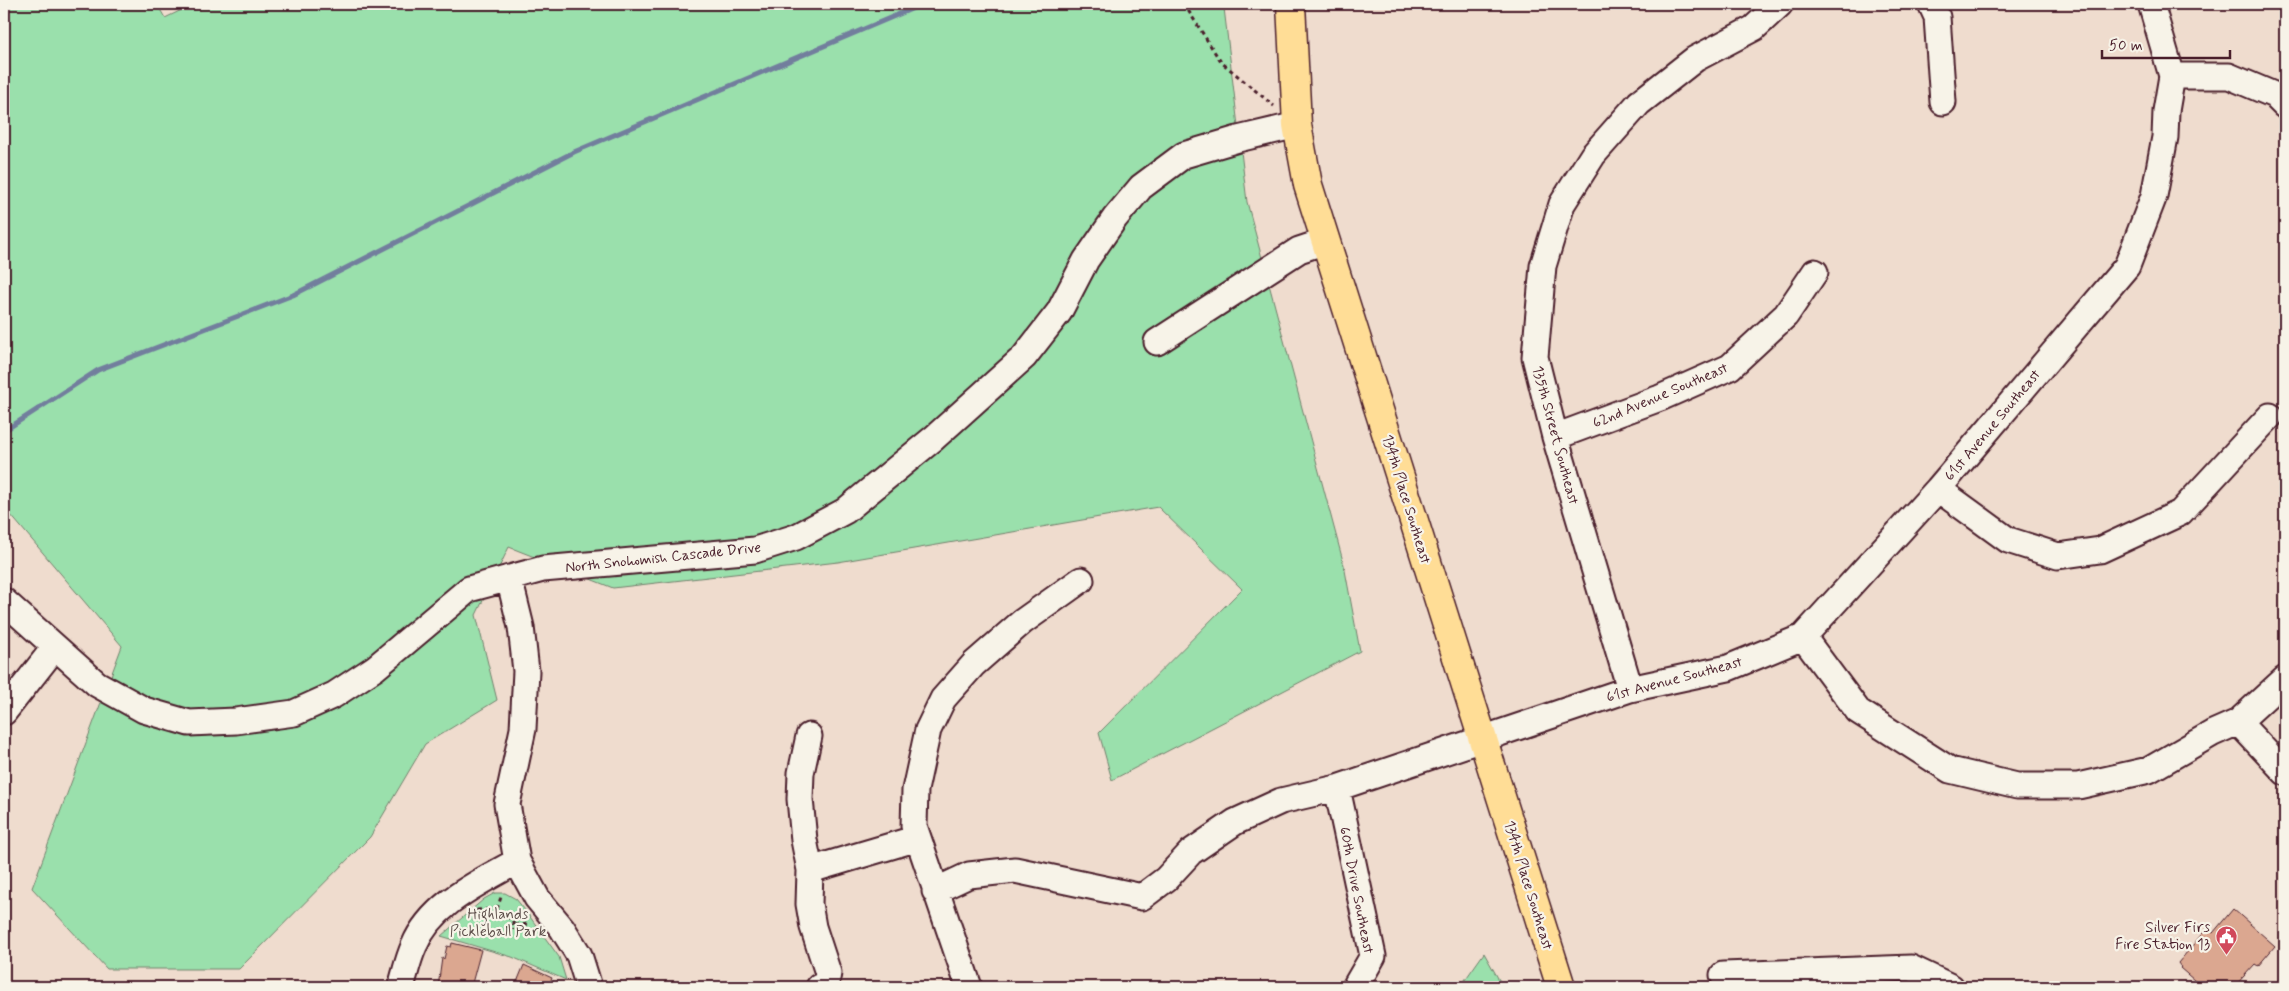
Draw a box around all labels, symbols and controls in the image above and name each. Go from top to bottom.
scale bar [2102,28,2229,60]
text: 50 m [2109,36,2143,56]
street label: 62nd Avenue Southeast [1590,358,1732,434]
street label: 135th Street Southeast [1527,364,1583,508]
street label: 61st Avenue Southeast [1940,365,2046,486]
street label: 134th Place Southeast [1377,432,1435,567]
street label: North Snohomish Cascade Drive [564,538,762,578]
street label: 61st Avenue Southeast [1604,652,1745,708]
street label: 134th Place Southeast [1499,818,1557,953]
street label: 60th Drive Southeast [1334,825,1378,956]
park label: Highlands Pickleball Park [450,905,547,942]
place label: Silver Firs Fire Station 13 [2115,918,2210,955]
public building icon: Silver Firs Fire Station 13 [2214,924,2238,955]

